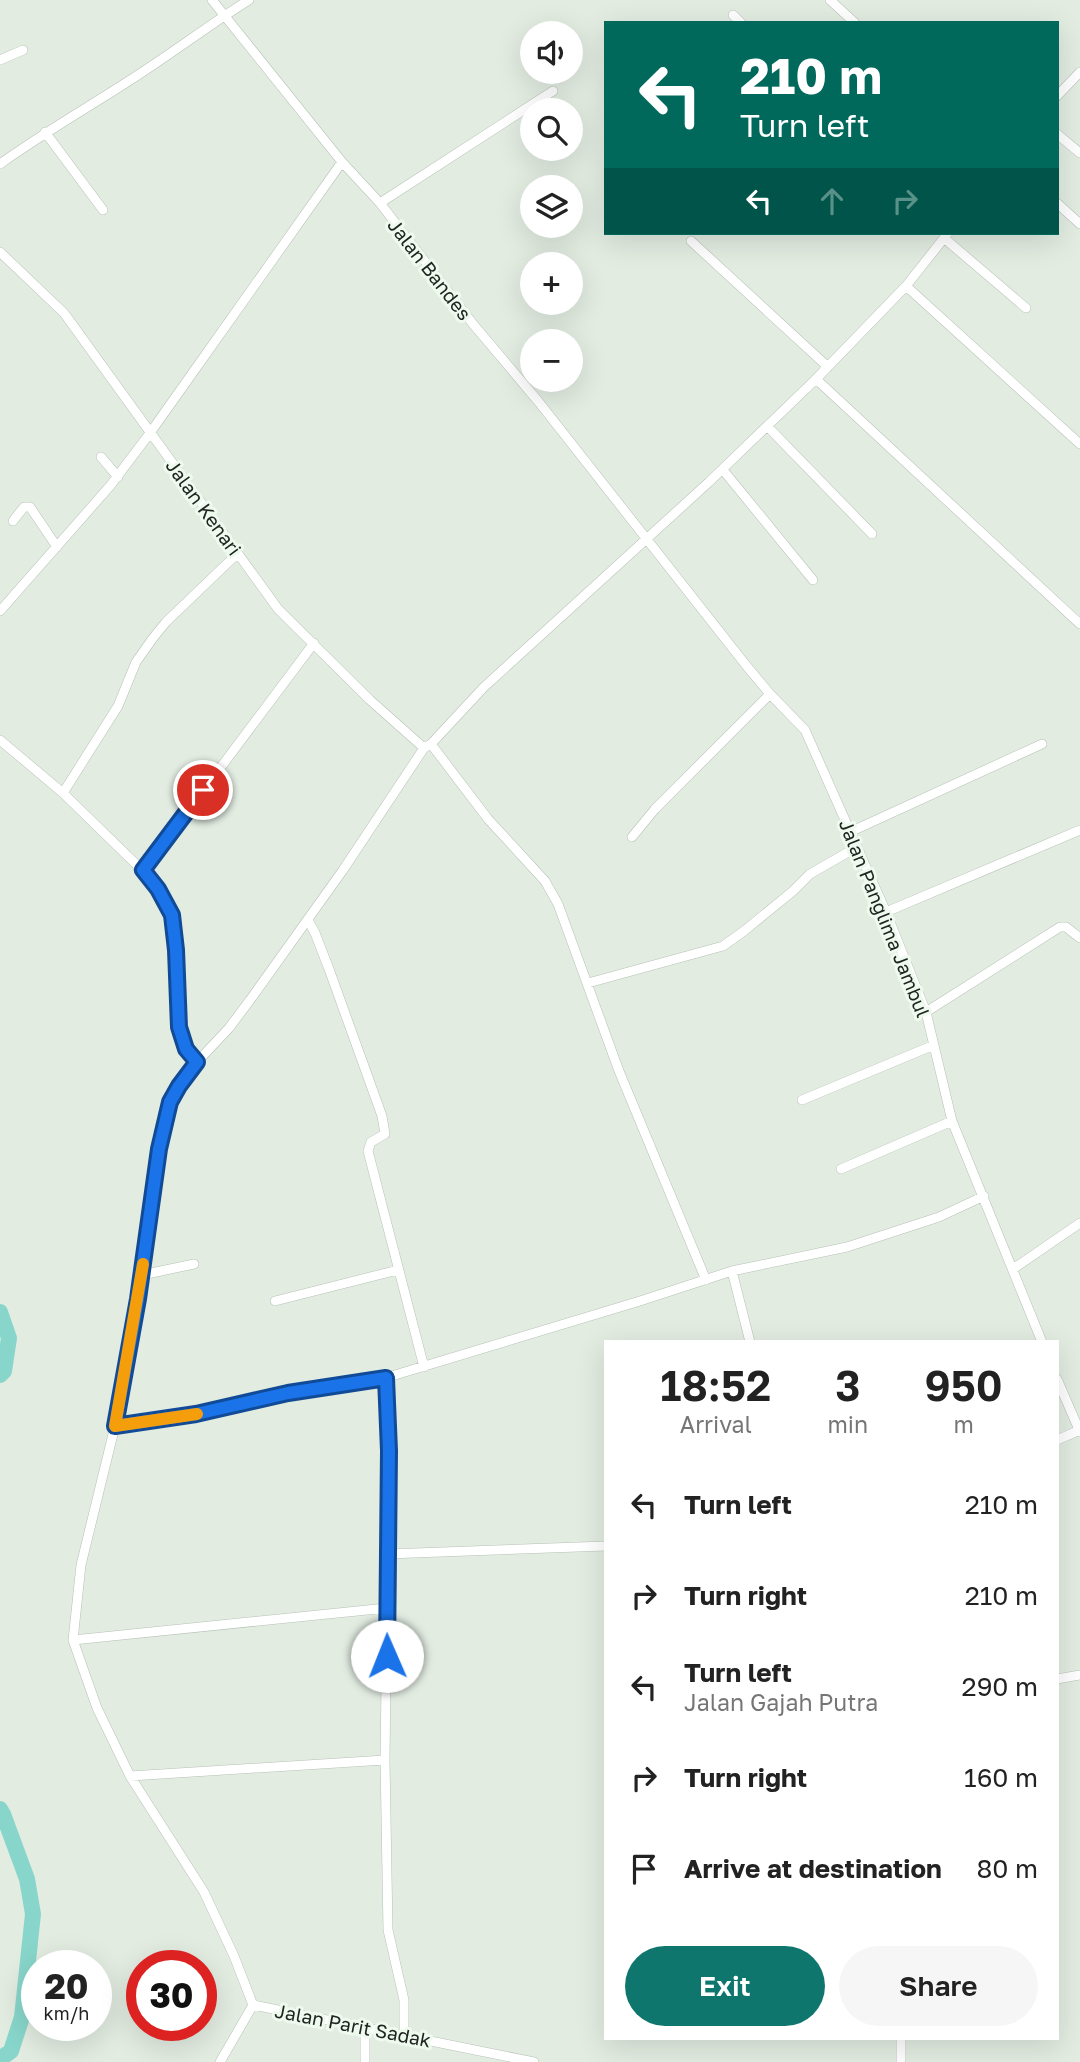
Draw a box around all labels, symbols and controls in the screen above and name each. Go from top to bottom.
map controls [520,21,583,392]
button: sound [520,21,583,84]
text: 210 m [740,46,882,105]
icon: left [625,49,716,140]
button: search [520,98,583,161]
text: Turn left [740,106,869,144]
button: layers [520,175,583,238]
icon: left [740,182,778,220]
icon: ahead [813,182,851,220]
icon: right [886,182,924,220]
street label: Jalan Bandes [383,214,477,324]
button: + [520,252,583,315]
button: − [520,329,583,392]
street label: Jalan Kenari [161,454,247,560]
pin [173,760,233,820]
icon: arrive [184,771,222,809]
street label: Jalan Panglima Jambul [835,816,935,1020]
text: 18:52 [660,1360,771,1410]
text: 3 [835,1360,861,1410]
text: 950 [924,1360,1003,1410]
text: Arrival [680,1410,752,1438]
text: min [828,1410,868,1438]
text: m [953,1410,974,1438]
icon: left [625,1486,663,1524]
text: Turn left [684,1489,792,1520]
text: 210 m [965,1489,1038,1520]
icon: right [625,1577,663,1615]
text: Turn right [684,1580,807,1611]
text: 210 m [965,1580,1038,1611]
position arrow [350,1619,424,1693]
text: Turn left [684,1657,792,1688]
icon: left [625,1668,663,1706]
text: 290 m [962,1671,1038,1702]
text: Jalan Gajah Putra [684,1688,878,1716]
icon: right [625,1759,663,1797]
text: Turn right [684,1762,807,1793]
text: 160 m [964,1762,1038,1793]
icon: arrive [625,1850,663,1888]
text: Arrive at destination [684,1853,942,1884]
text: 80 m [977,1853,1038,1884]
button: Exit [625,1946,825,2026]
button: Share [839,1946,1038,2026]
speed limit sign: 30 [126,1950,217,2041]
text: 20 [44,1965,89,2007]
street label: Jalan Parit Sadak [273,1999,433,2051]
text: km/h [44,2002,89,2024]

